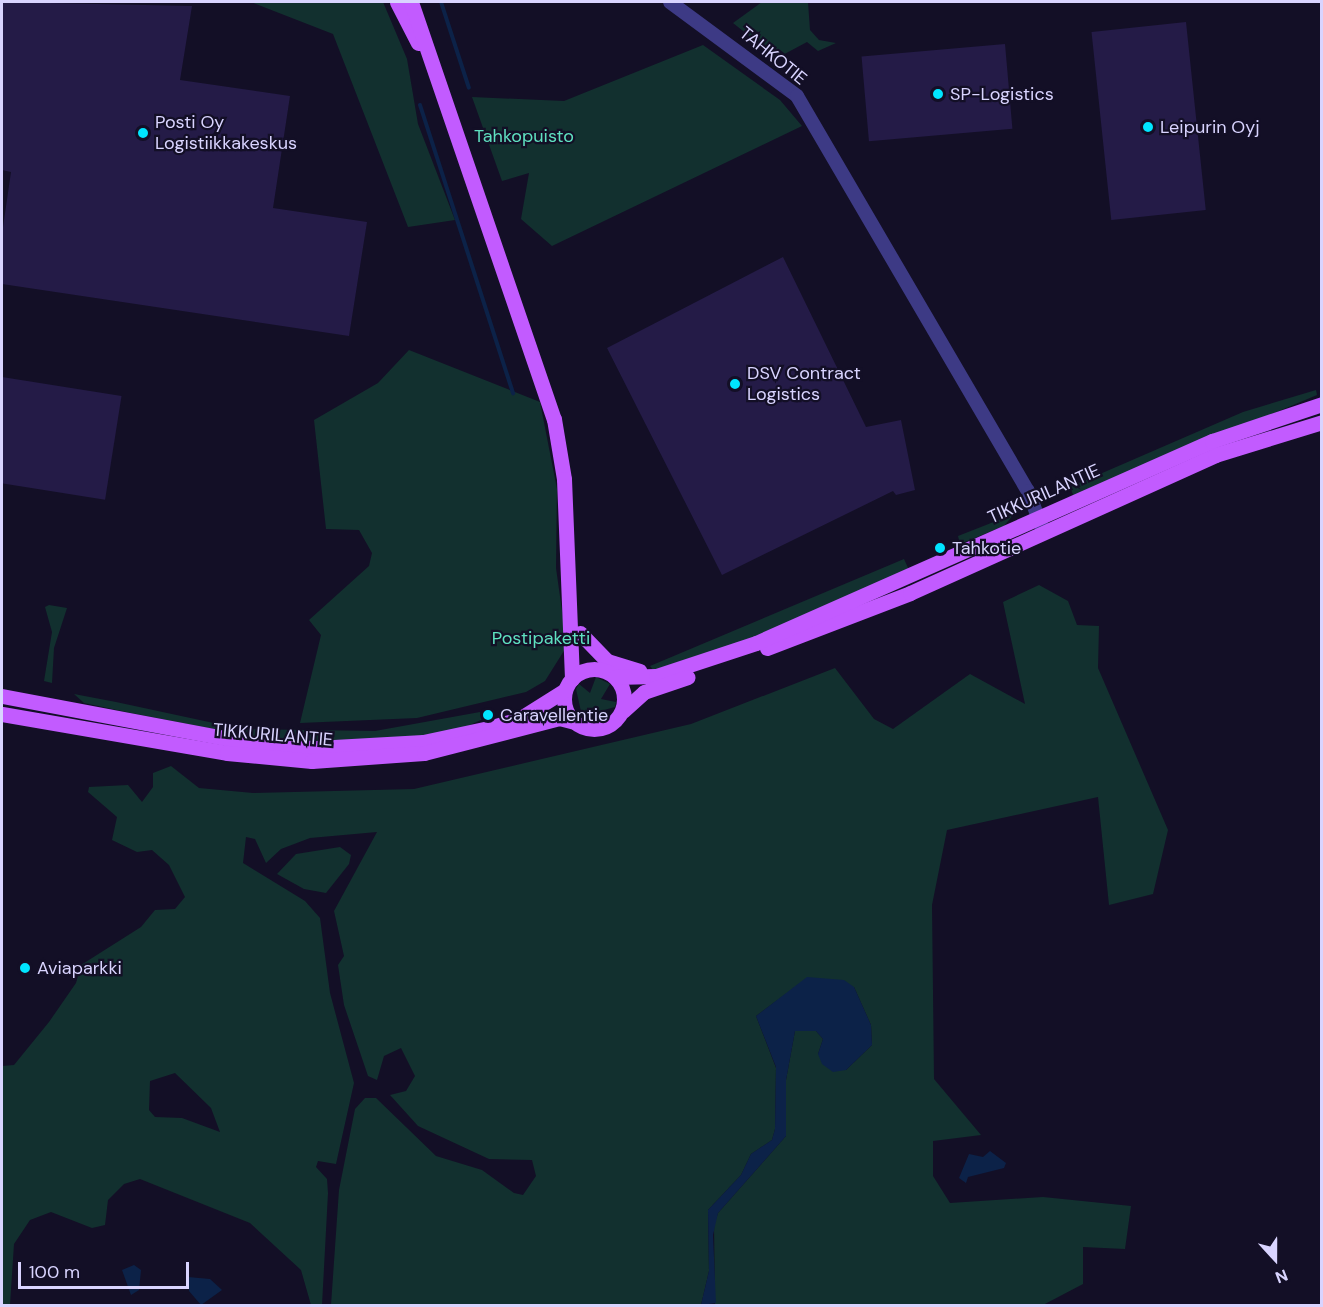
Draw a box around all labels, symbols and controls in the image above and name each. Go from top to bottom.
street label: TAHKOTIE [735,22,811,90]
place label: SP-Logistics [950,83,1054,105]
marker: SP-Logistics [931,87,945,101]
place label: Posti Oy Logistiikkakeskus [155,112,297,154]
place label: Leipurin Oyj [1160,116,1260,138]
marker: Leipurin Oyj [1141,120,1155,134]
park label: Tahkopuisto [474,125,574,147]
marker: Posti Oy Logistiikkakeskus [136,126,150,140]
place label: DSV Contract Logistics [747,363,861,406]
marker: DSV Contract Logistics [728,377,742,391]
street label: TIKKURILANTIE [985,460,1103,528]
place label: Tahkotie [952,537,1021,559]
marker: Tahkotie [933,541,947,555]
park label: Postipaketti [492,627,590,649]
place label: Caravellentie [500,704,608,726]
marker: Caravellentie [481,708,495,722]
street label: TIKKURILANTIE [212,719,334,751]
place label: Aviaparkki [37,957,122,979]
marker: Aviaparkki [18,961,32,975]
north arrow [1245,1229,1305,1289]
scale bar [21,1250,192,1288]
text: 100 m [29,1260,80,1284]
text: N [1272,1264,1291,1288]

